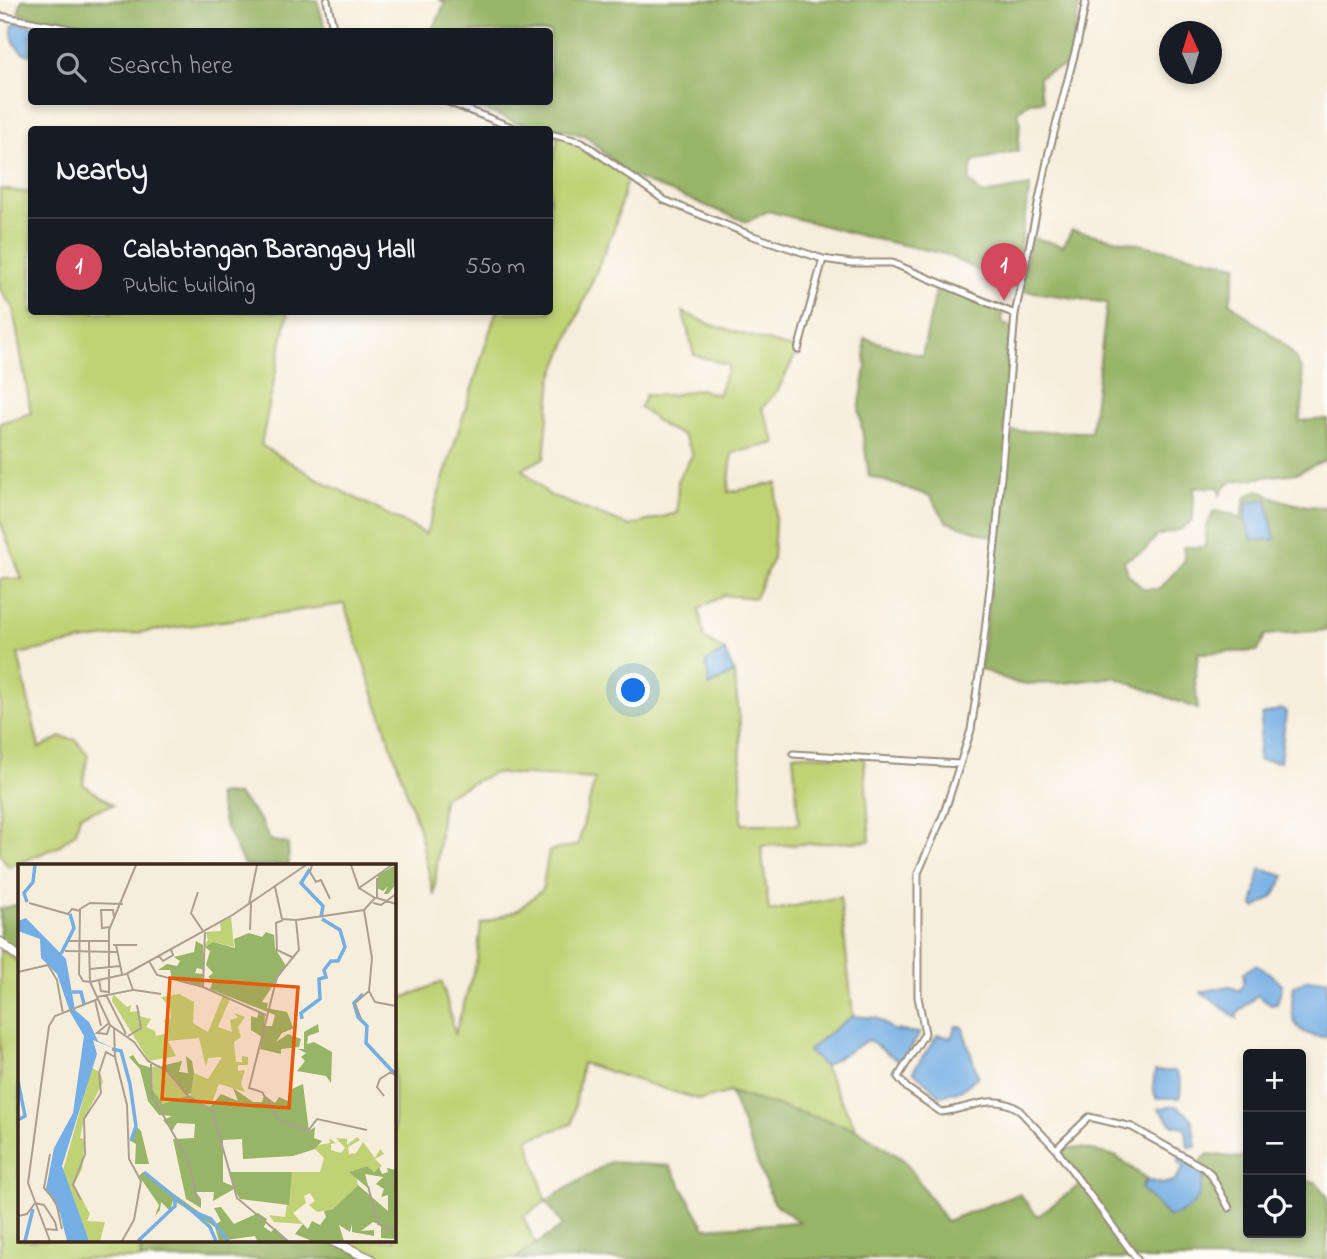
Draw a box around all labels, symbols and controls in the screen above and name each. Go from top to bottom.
north arrow [1159,21,1222,84]
search box [28,28,553,105]
icon: search [52,48,90,86]
text: Search here [108,48,233,86]
text: Nearby [56,150,148,194]
text: Calabtangan Barangay Hall [123,232,415,270]
pin: 1 [981,243,1027,301]
text: 1 [75,251,83,284]
text: 550 m [465,251,525,284]
text: Public building [123,270,255,303]
your location [616,673,650,707]
inset map [18,864,396,1242]
map controls [1243,1049,1306,1238]
button: + [1243,1049,1306,1112]
button: − [1243,1112,1306,1175]
button: locate [1243,1175,1306,1238]

